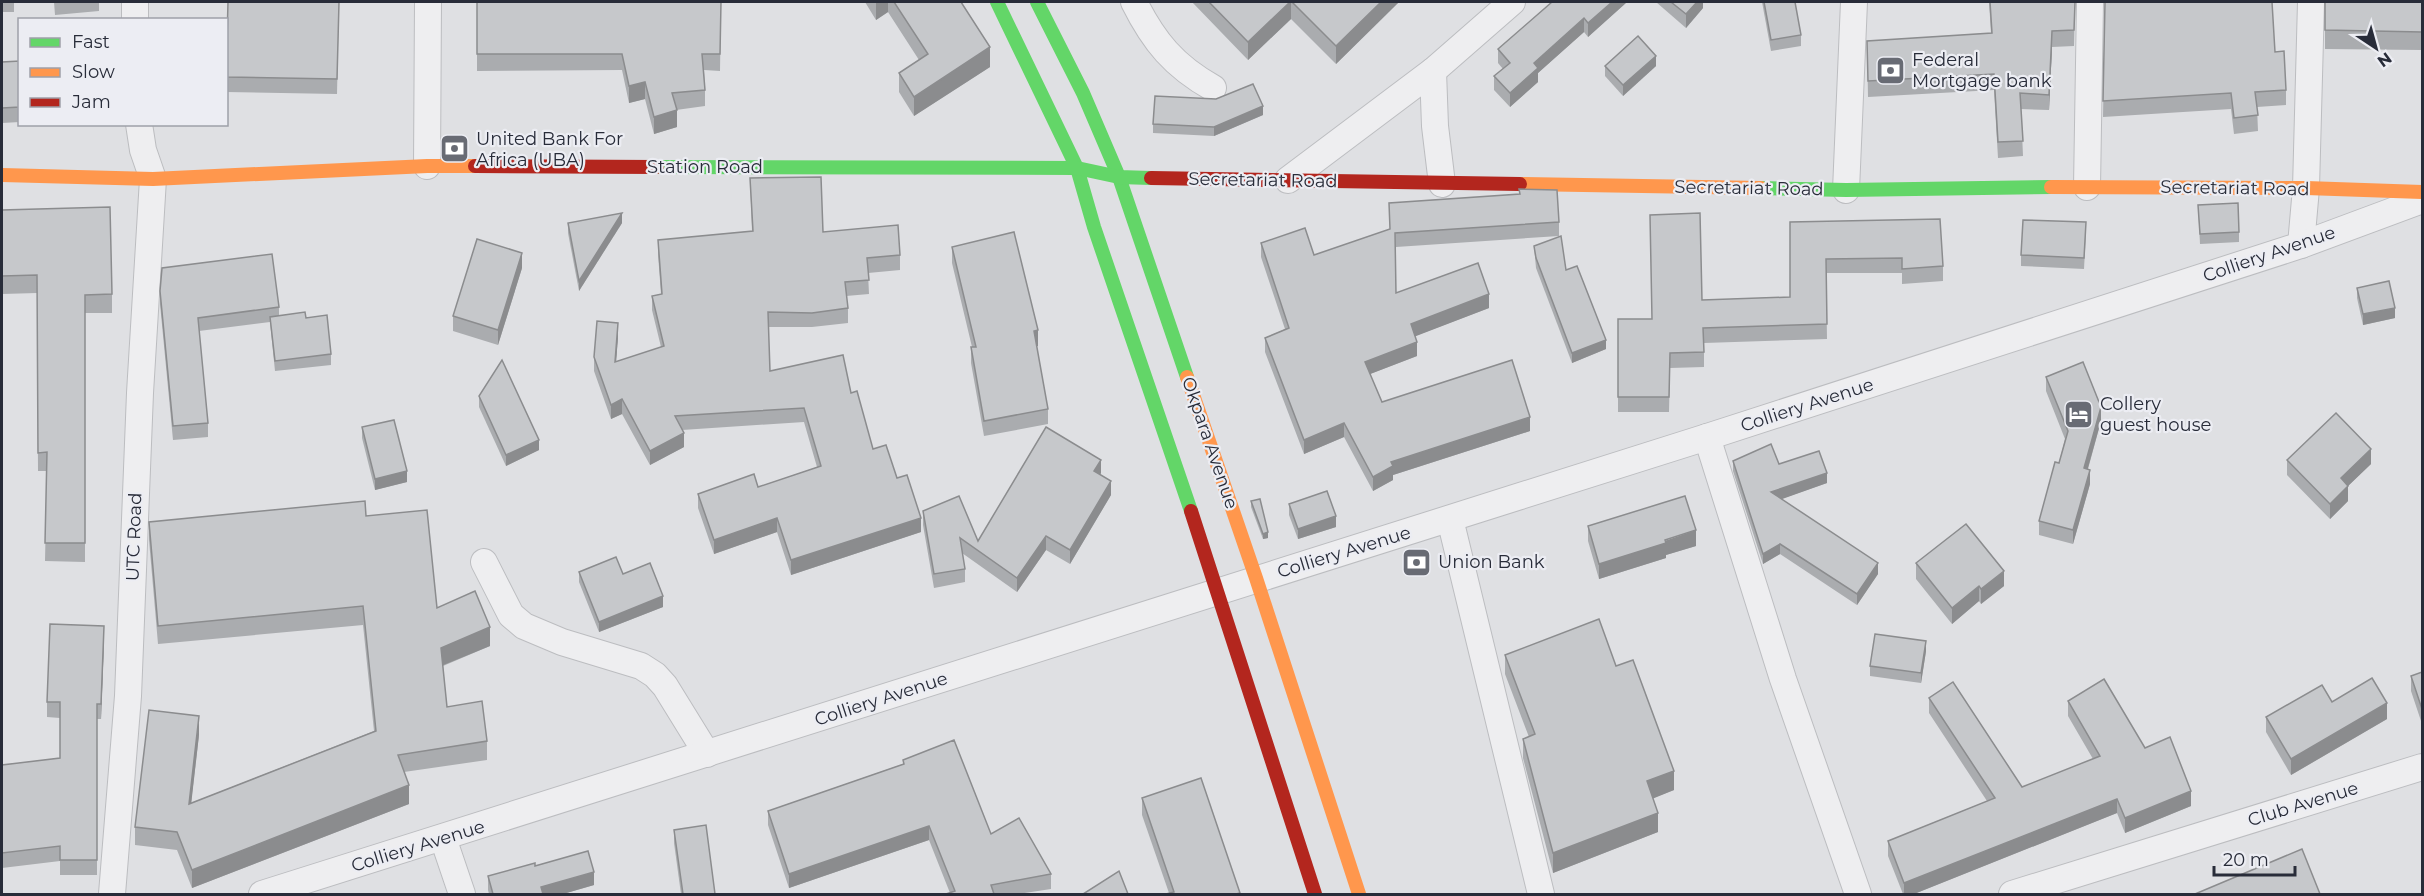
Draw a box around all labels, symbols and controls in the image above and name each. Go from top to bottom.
legend [18,18,228,126]
north arrow [2346,18,2406,78]
text: Fast [72,31,110,53]
text: N [2374,48,2395,71]
place label: Federal Mortgage bank [1912,49,2052,92]
bank icon: Federal Mortgage bank [1875,54,1907,86]
text: Slow [72,61,115,83]
text: Jam [71,91,111,113]
place label: United Bank For Africa (UBA) [476,128,623,171]
bank icon: United Bank For Africa (UBA) [439,133,471,165]
street label: Station Road [647,156,763,178]
street label: Secretariat Road [1188,168,1338,192]
street label: Secretariat Road [1674,176,1824,200]
street label: Secretariat Road [2160,176,2310,200]
street label: Colliery Avenue [2200,221,2338,287]
street label: Colliery Avenue [1738,373,1876,437]
street label: Okpara Avenue [1177,374,1243,512]
place label: Collery guest house [2100,393,2211,436]
hotel icon: Collery guest house [2063,398,2095,430]
street label: UTC Road [121,492,147,582]
street label: Colliery Avenue [1275,521,1414,583]
bank icon: Union Bank [1401,546,1433,578]
place label: Union Bank [1438,551,1545,573]
street label: Colliery Avenue [812,667,950,731]
street label: Club Avenue [2245,777,2361,831]
street label: Colliery Avenue [349,815,488,877]
scale bar [2214,839,2295,877]
text: 20 m [2223,849,2269,871]

